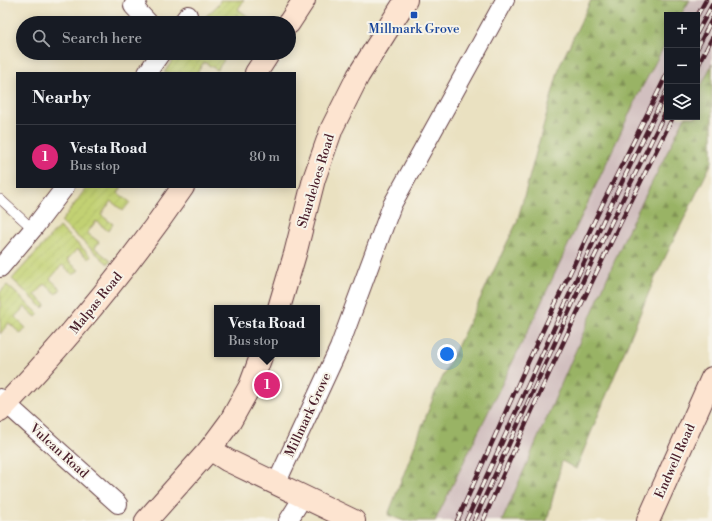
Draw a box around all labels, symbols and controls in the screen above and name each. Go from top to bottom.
marker: Millmark Grove [409,10,419,20]
map controls [664,12,700,120]
button: + [664,12,700,48]
search box [16,16,296,60]
place label: Millmark Grove [368,21,460,37]
icon: search [30,27,52,49]
text: Search here [62,29,142,48]
button: − [664,48,700,84]
button: layers [664,84,700,120]
text: Nearby [32,87,91,109]
street label: Shardeloes Road [294,131,338,230]
text: Vesta Road [70,139,147,158]
text: 1 [42,149,48,165]
text: 80 m [249,149,280,165]
text: Bus stop [70,158,120,174]
street label: Malpas Road [66,269,126,337]
popup [214,305,320,357]
text: Vesta Road [228,314,306,333]
text: Bus stop [228,333,278,349]
your location [437,344,457,364]
pin: 1 [254,370,280,400]
street label: Millmark Grove [281,370,335,460]
street label: Vulcan Road [26,420,92,482]
street label: Endwell Road [651,421,699,501]

